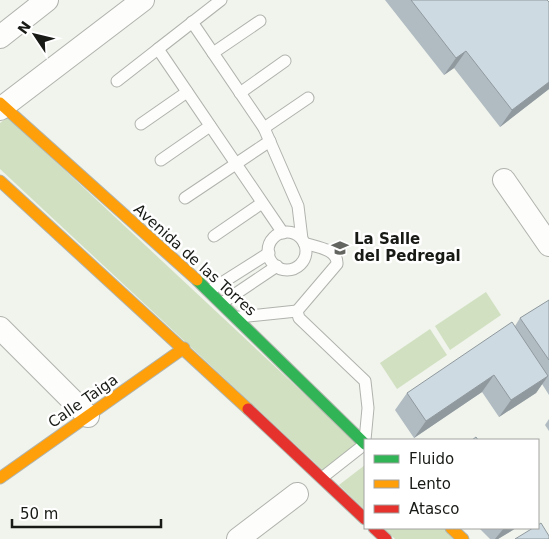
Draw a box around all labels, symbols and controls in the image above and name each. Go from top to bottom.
north arrow [10,10,60,60]
text: N [14,18,34,37]
street label: Avenida de las Torres [130,200,260,320]
place label: La Salle del Pedregal [354,230,461,265]
school or university icon: La Salle del Pedregal [330,238,350,258]
street label: Calle Taiga [45,370,121,432]
legend [364,439,539,529]
text: Fluido [409,450,454,468]
text: Lento [409,475,451,493]
scale bar [12,496,161,528]
text: Atasco [409,500,459,518]
text: 50 m [20,505,58,523]

